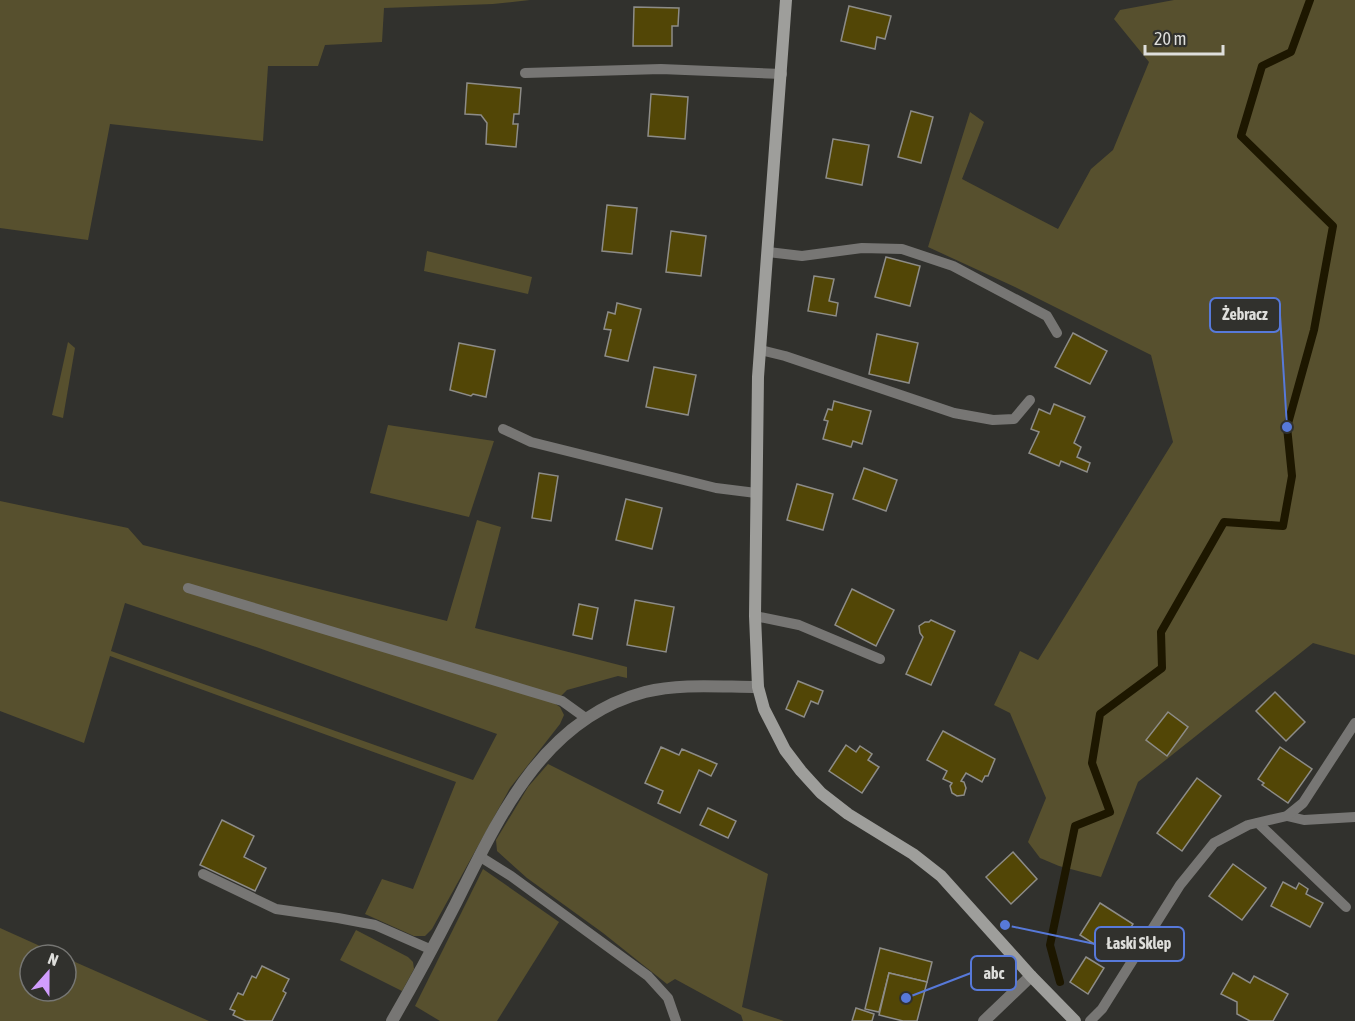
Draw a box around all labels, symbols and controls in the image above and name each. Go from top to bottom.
scale bar [1145,18,1223,56]
text: 20 m [1154,28,1186,49]
callout: Żebracz [1210,298,1280,332]
text: Żebracz [1222,305,1268,323]
callout: Łaski Sklep [1095,927,1184,961]
text: Łaski Sklep [1107,934,1172,952]
north arrow [18,943,78,1003]
text: N [46,949,61,969]
callout: abc [971,956,1016,990]
text: abc [984,964,1005,982]

